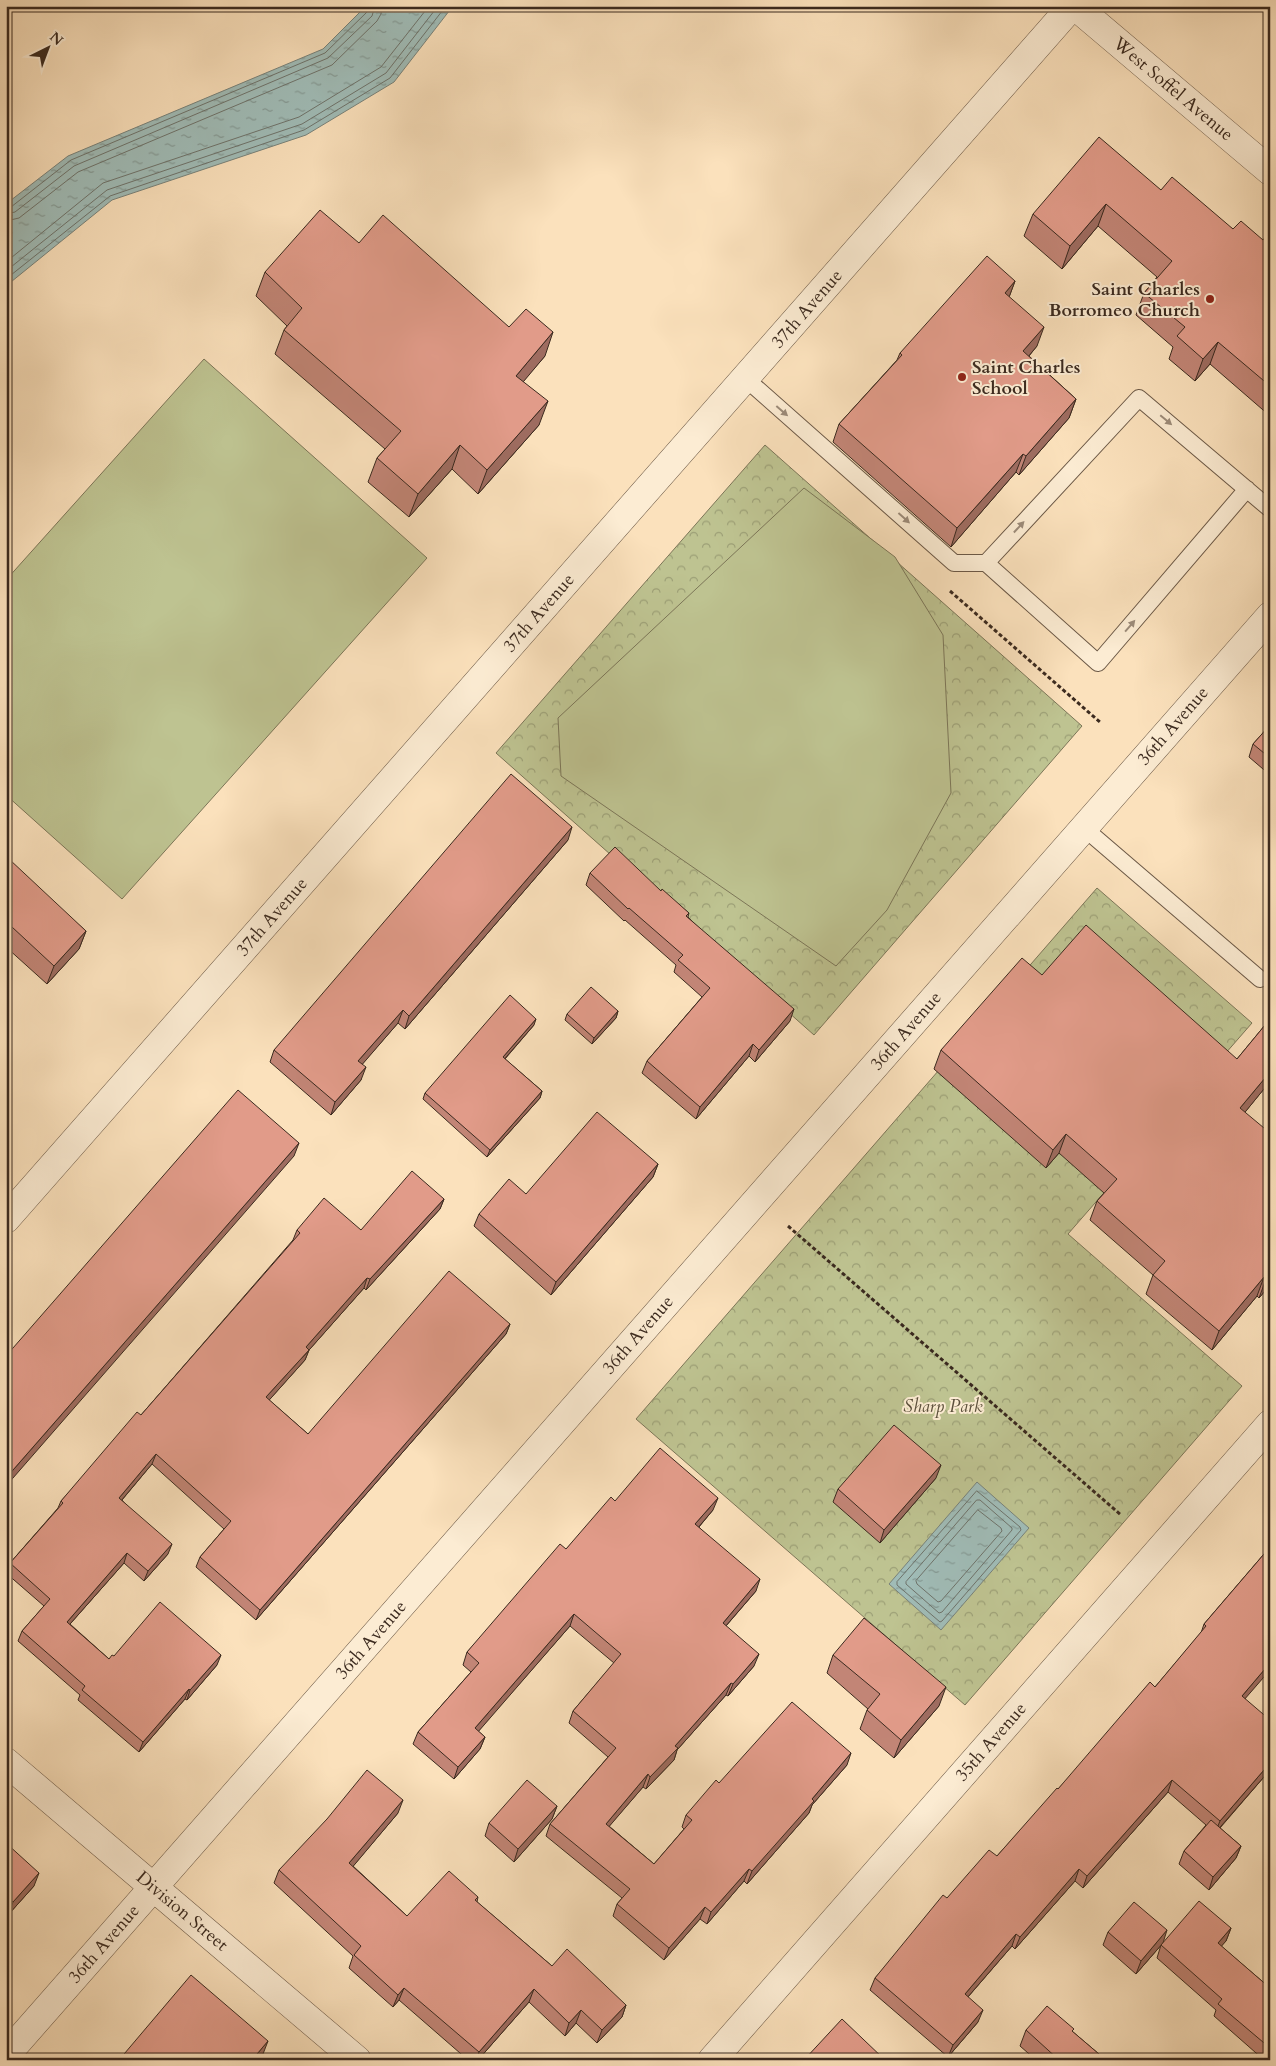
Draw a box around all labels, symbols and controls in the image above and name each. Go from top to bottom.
north arrow [22,22,72,72]
text: N [45,28,67,50]
street label: West Soffel Avenue [1107,31,1239,147]
street label: 37th Avenue [766,264,848,354]
place label: Saint Charles Borromeo Church [1048,277,1200,323]
marker: Saint Charles Borromeo Church [1204,293,1216,305]
place label: Saint Charles School [972,355,1081,401]
marker: Saint Charles School [956,371,968,383]
one-way arrow [775,405,788,416]
one-way arrow [1159,415,1172,426]
one-way arrow [897,513,910,524]
one-way arrow [1013,522,1025,534]
street label: 37th Avenue [498,568,580,658]
one-way arrow [1124,620,1135,633]
street label: 36th Avenue [1132,681,1214,771]
street label: 37th Avenue [231,872,313,962]
street label: 36th Avenue [865,986,947,1076]
street label: 36th Avenue [597,1290,679,1380]
park label: Sharp Park [903,1394,983,1419]
street label: 36th Avenue [330,1595,412,1685]
street label: 35th Avenue [950,1697,1032,1787]
street label: Division Street [131,1865,234,1957]
street label: 36th Avenue [63,1899,145,1989]

